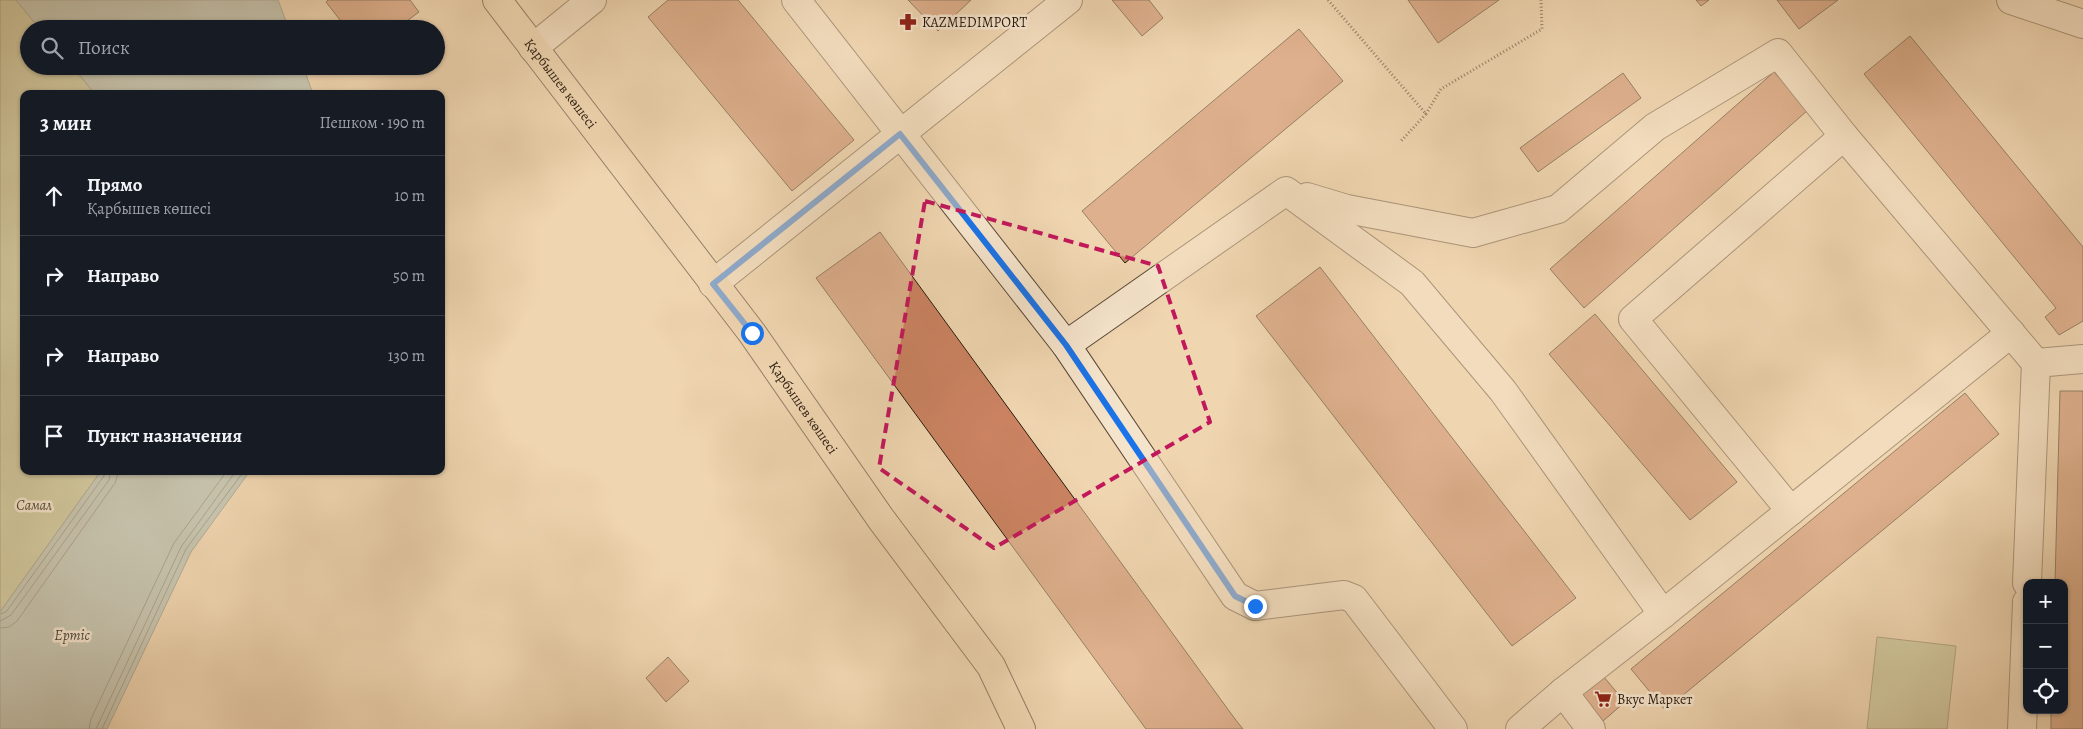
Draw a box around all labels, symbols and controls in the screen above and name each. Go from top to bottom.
pharmacy icon: KAZMEDIMPORT [898,12,918,32]
place label: KAZMEDIMPORT [922,13,1028,32]
search box [20,20,445,75]
icon: search [38,34,66,62]
text: Поиск [78,35,130,61]
street label: Қарбышев көшесі [520,35,601,133]
text: 3 мин [40,109,92,137]
text: Пешком · 190 m [320,112,425,134]
text: Прямо [87,172,142,198]
icon: ahead [40,182,68,210]
text: 10 m [395,185,425,207]
text: Қарбышев көшесі [87,198,211,220]
icon: right [40,262,68,290]
text: Направо [87,263,159,289]
text: 50 m [393,265,425,287]
route start [741,322,764,345]
icon: right [40,342,68,370]
text: Направо [87,343,159,369]
text: 130 m [388,345,425,367]
street label: Қарбышев көшесі [764,358,842,458]
icon: arrive [40,422,68,450]
text: Пункт назначения [87,423,242,449]
park label: Самал [16,496,52,515]
map controls [2023,579,2068,714]
button: + [2023,579,2068,624]
route end [1244,595,1267,618]
button: − [2023,624,2068,669]
water label: Ертіс [54,625,91,645]
button: locate [2023,669,2068,714]
supermarket icon: Вкус Маркет [1593,689,1613,709]
place label: Вкус Маркет [1617,690,1693,709]

